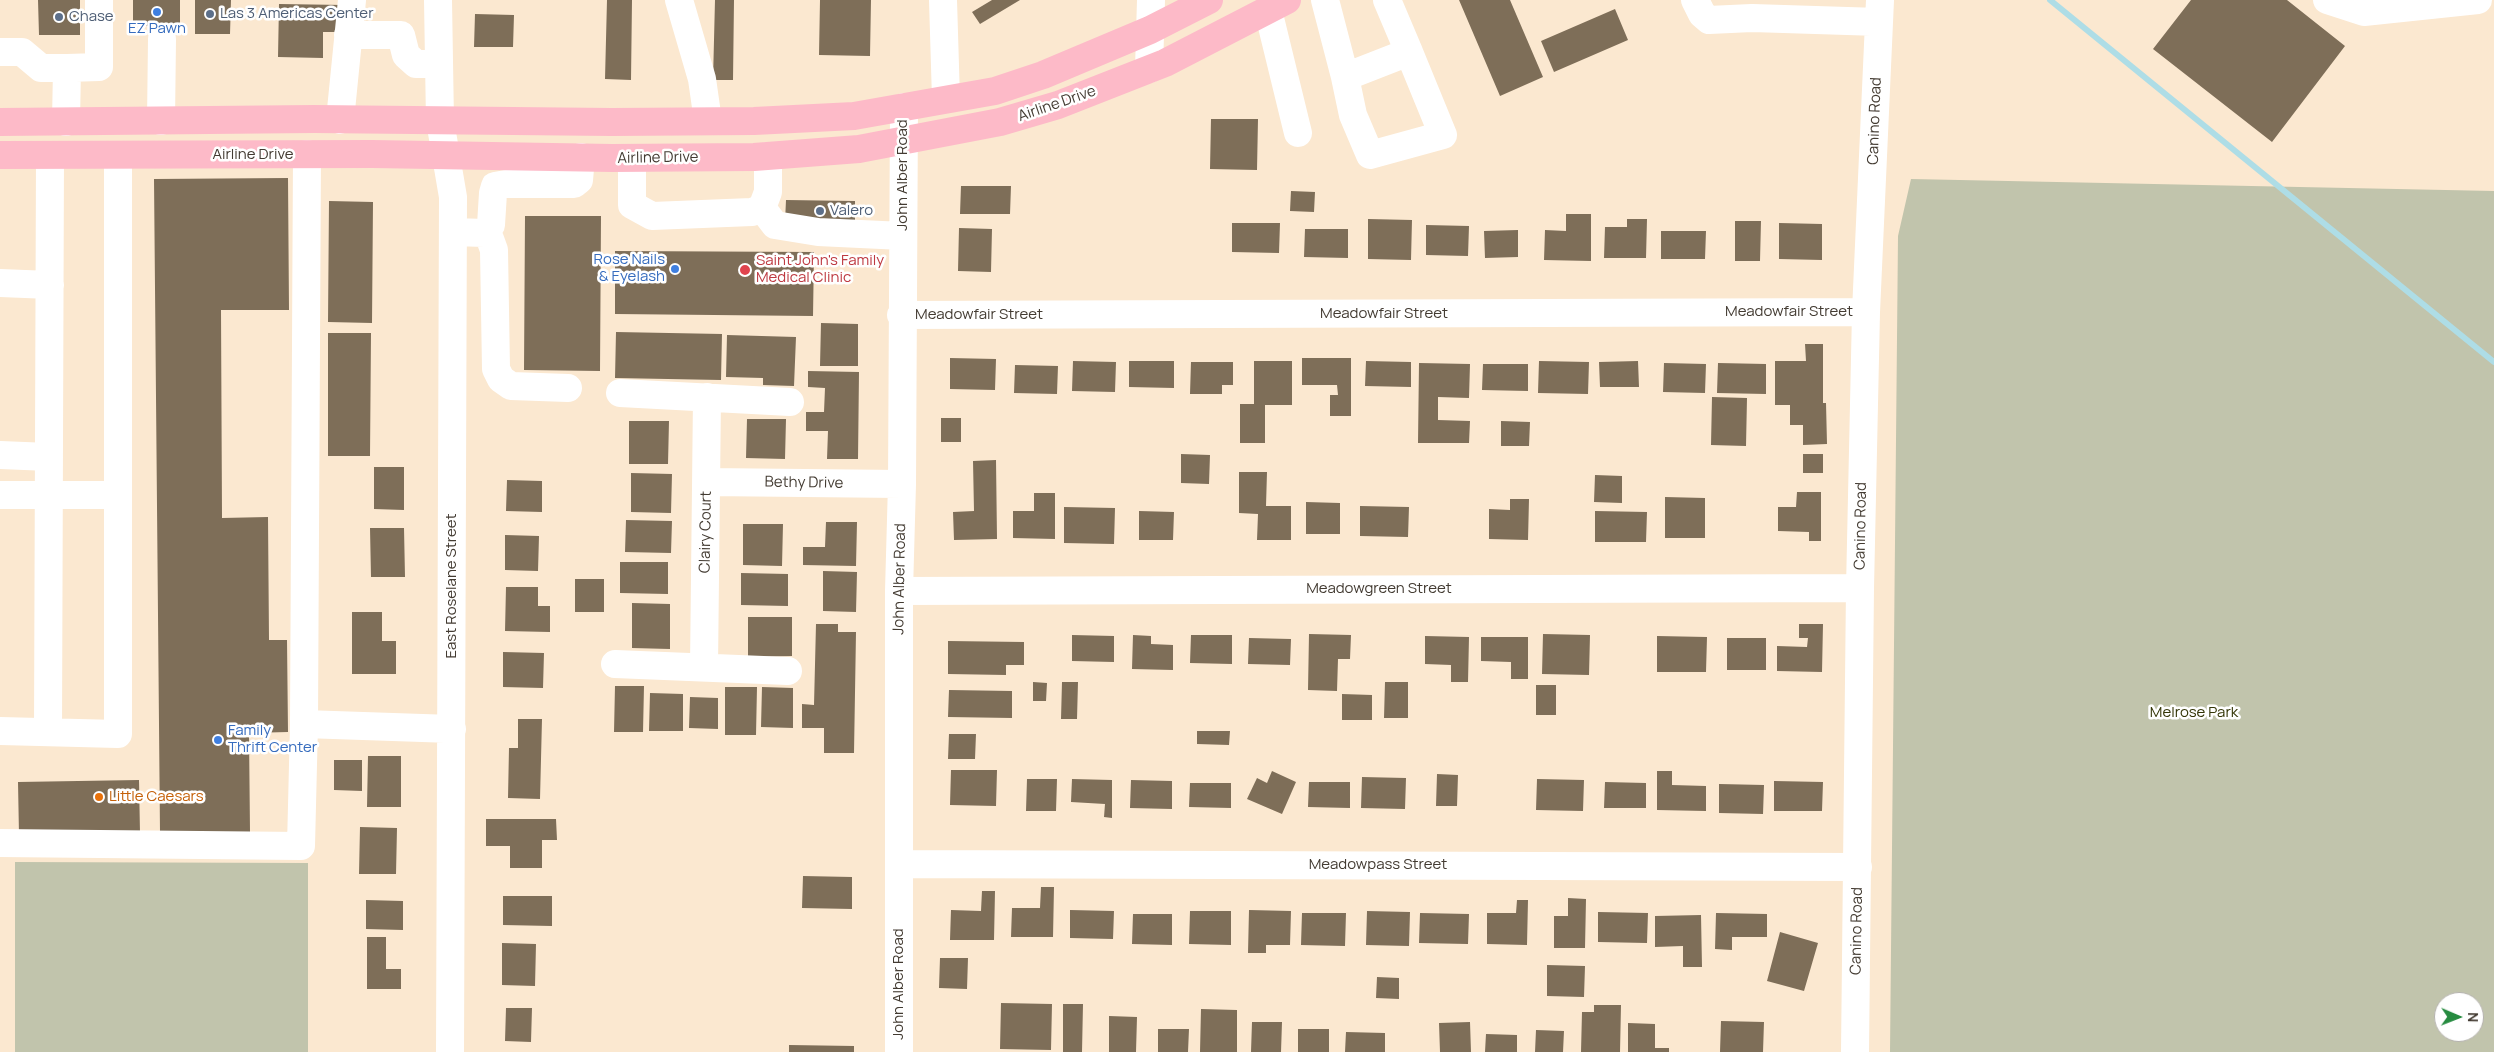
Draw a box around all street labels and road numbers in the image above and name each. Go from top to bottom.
street label: Canino Road [1864,77,1886,165]
street label: Airline Drive [1016,82,1098,126]
street label: John Alber Road [894,119,912,231]
street label: Airline Drive [212,146,294,164]
street label: Airline Drive [617,148,699,168]
street label: Meadowfair Street [1725,303,1853,321]
street label: Meadowfair Street [1320,305,1448,323]
street label: Meadowfair Street [915,306,1043,324]
street label: Bethy Drive [764,473,844,493]
street label: Canino Road [1851,482,1871,570]
street label: Clairy Court [696,491,716,573]
street label: East Roselane Street [443,513,461,659]
street label: John Alber Road [890,523,910,635]
street label: Meadowgreen Street [1306,580,1452,598]
street label: Meadowpass Street [1309,856,1447,874]
street label: Canino Road [1847,887,1867,975]
street label: John Alber Road [890,928,908,1040]

